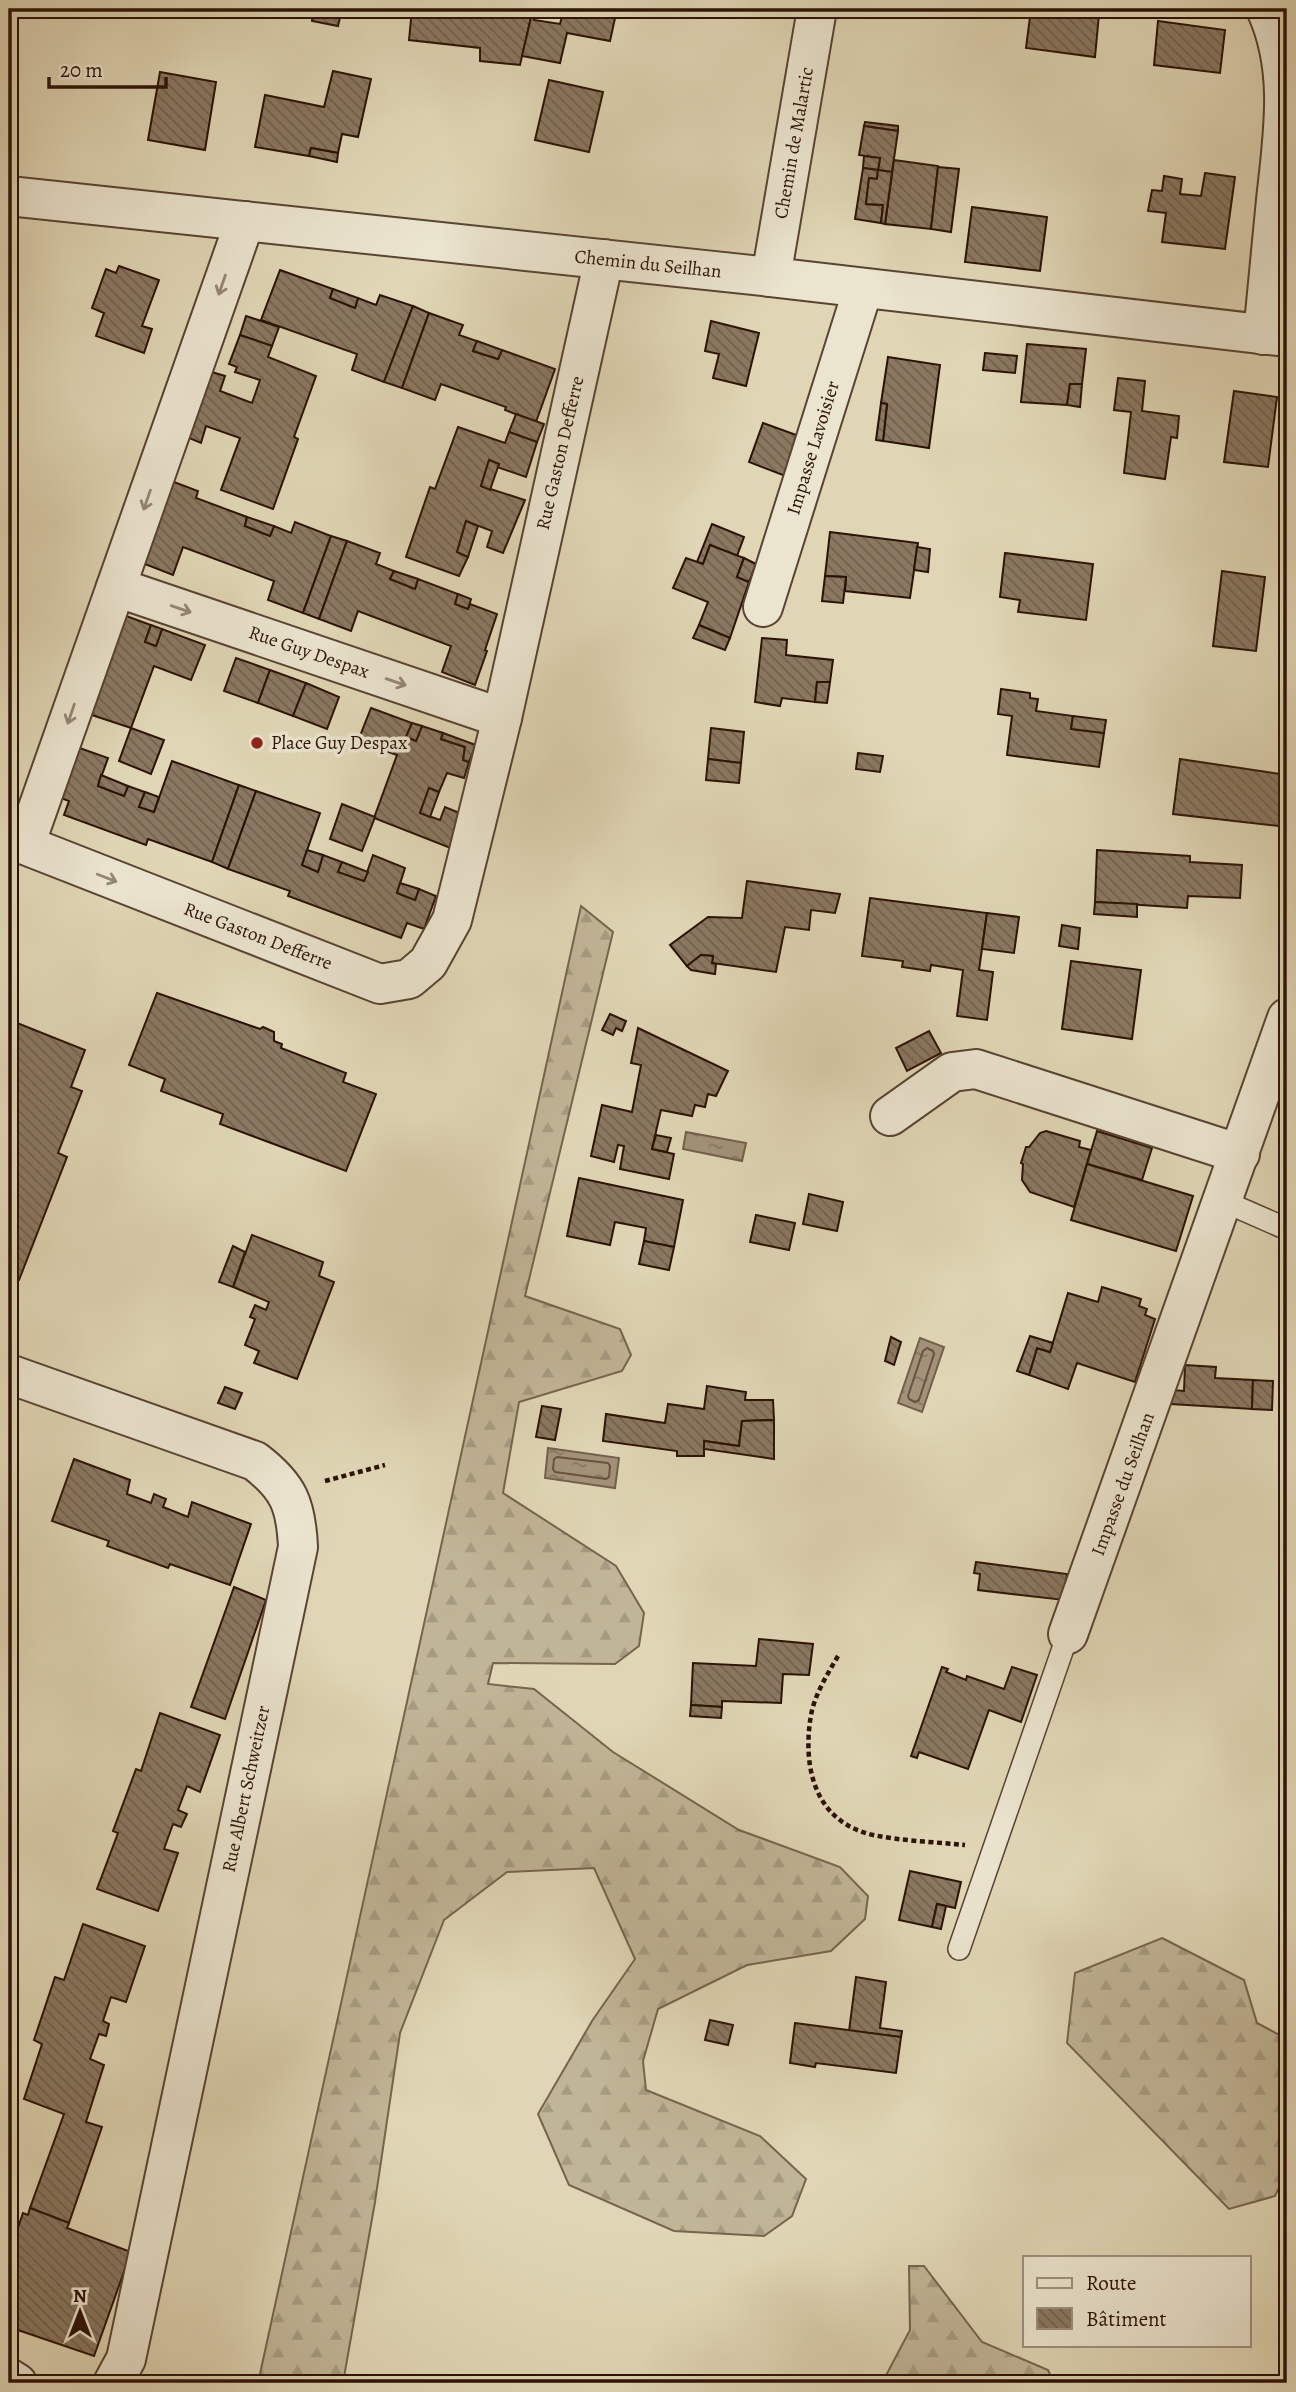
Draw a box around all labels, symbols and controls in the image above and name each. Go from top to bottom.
scale bar [49,46,166,90]
text: 20 m [60,56,103,84]
street label: Chemin de Malartic [768,65,820,221]
street label: Chemin du Seilhan [573,243,723,285]
one-way arrow [215,274,228,296]
street label: Rue Gaston Defferre [530,373,590,533]
street label: Impasse Lavoisier [780,378,846,518]
one-way arrow [140,488,152,510]
one-way arrow [169,604,191,616]
street label: Rue Guy Despax [245,619,373,685]
one-way arrow [385,677,407,689]
one-way arrow [64,703,76,725]
place label: Place Guy Despax [271,730,407,756]
marker: Place Guy Despax [249,735,265,751]
one-way arrow [96,872,118,885]
street label: Rue Gaston Defferre [180,896,336,976]
street label: Impasse du Seilhan [1085,1409,1161,1559]
street label: Rue Albert Schweitzer [216,1703,276,1875]
legend [1023,2256,1250,2346]
text: Route [1086,2269,1136,2297]
north arrow [46,2276,116,2346]
text: N [73,2283,87,2309]
text: Bâtiment [1086,2305,1167,2333]

